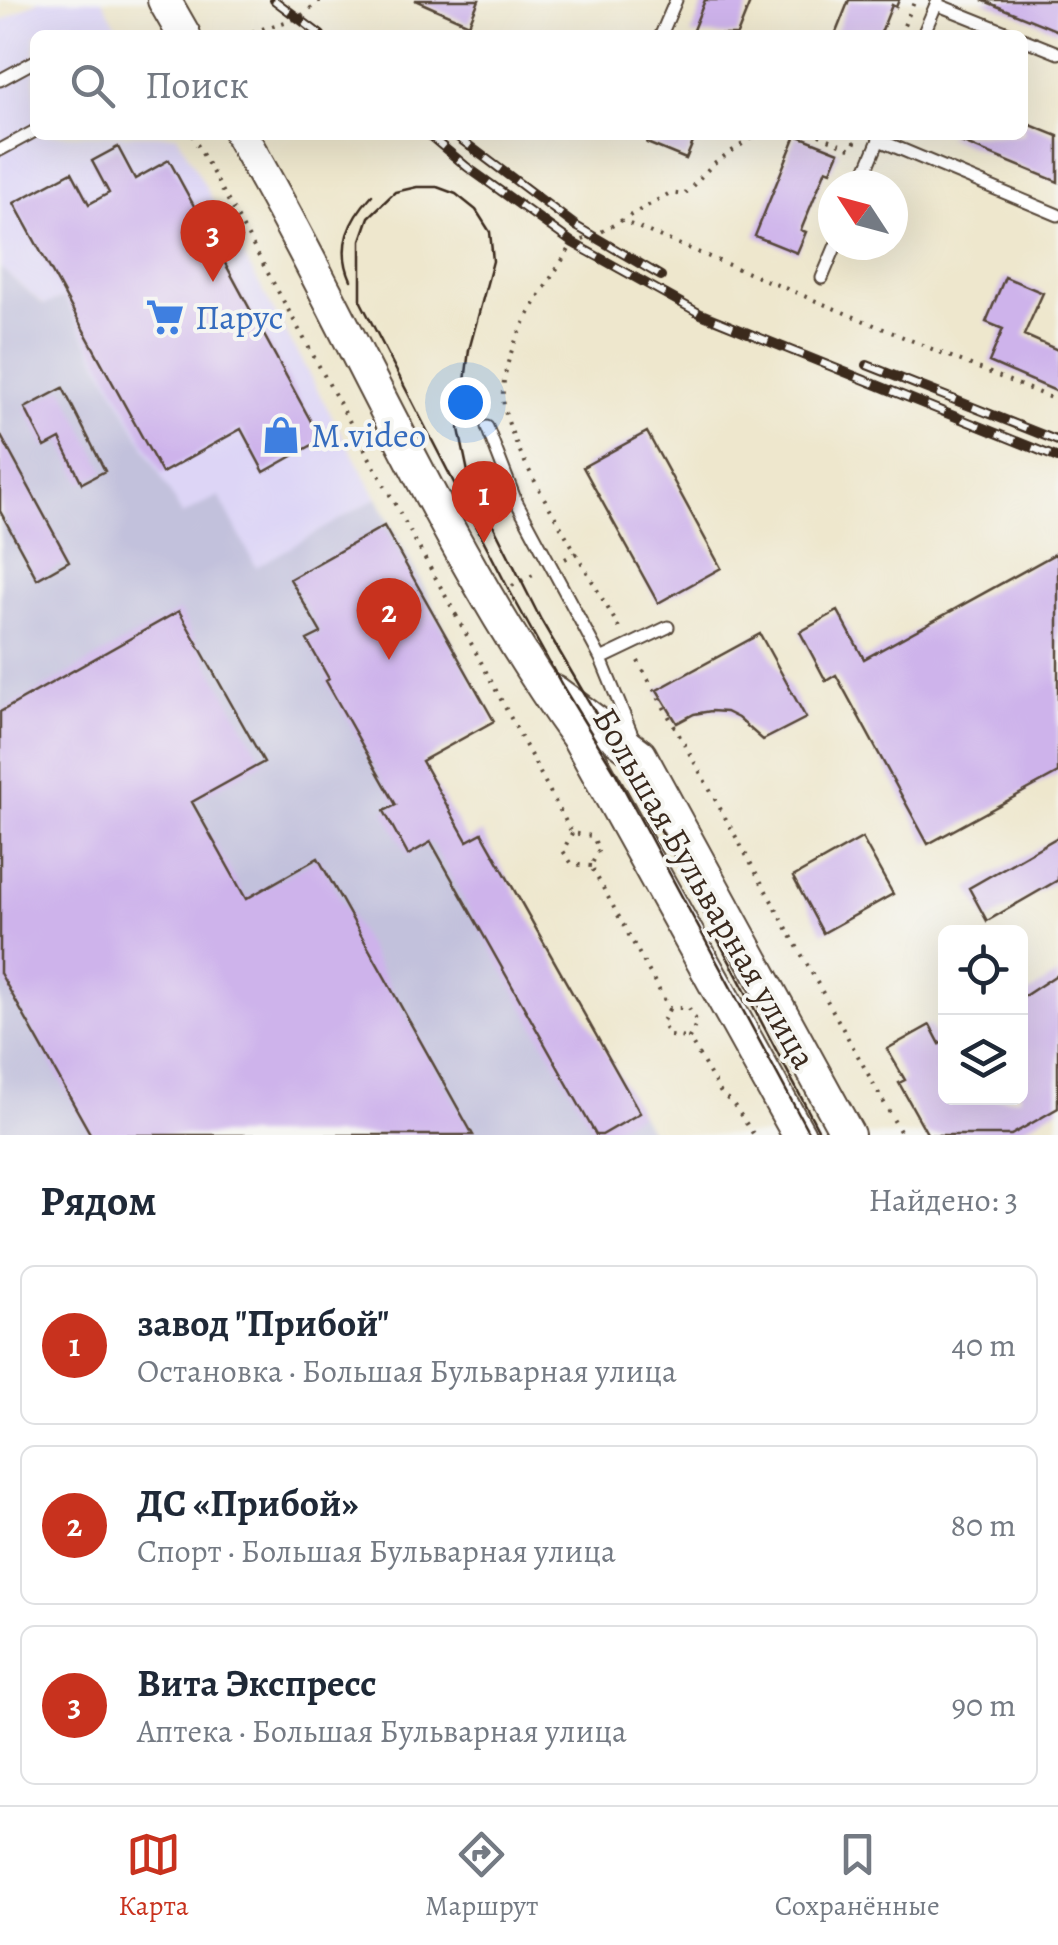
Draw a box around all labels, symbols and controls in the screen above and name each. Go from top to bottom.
search box [30,30,1028,140]
icon: search [65,58,120,113]
text: Поиск [145,59,249,111]
north arrow [818,170,908,260]
pin: 3 [180,200,246,282]
place label: Парус [195,293,284,341]
supermarket icon: Парус [144,296,186,338]
your location [440,377,491,428]
place label: M.video [311,411,426,459]
shop icon: M.video [260,414,302,456]
pin: 1 [452,460,516,543]
pin: 2 [356,578,422,660]
street label: Большая Бульварная улица [582,698,828,1078]
map controls [938,925,1028,1105]
button: locate [938,925,1028,1015]
button: layers [938,1015,1028,1105]
text: Рядом [40,1172,157,1229]
text: Найдено: 3 [869,1178,1018,1222]
text: завод "Прибой" [137,1297,389,1349]
text: 1 [69,1323,80,1367]
text: 40 m [951,1323,1016,1367]
text: Остановка · Большая Бульварная улица [137,1349,677,1393]
text: ДC «Прибой» [137,1477,359,1529]
text: 2 [67,1503,82,1547]
text: 80 m [950,1503,1016,1547]
text: Спорт · Большая Бульварная улица [137,1529,616,1573]
text: Вита Экспресс [137,1657,377,1709]
text: 3 [68,1683,81,1727]
text: 90 m [951,1683,1016,1727]
text: Аптека · Большая Бульварная улица [137,1709,627,1753]
tab: Карта [118,1827,189,1925]
tab: Маршрут [425,1827,538,1925]
tab: Сохранённые [775,1827,940,1925]

